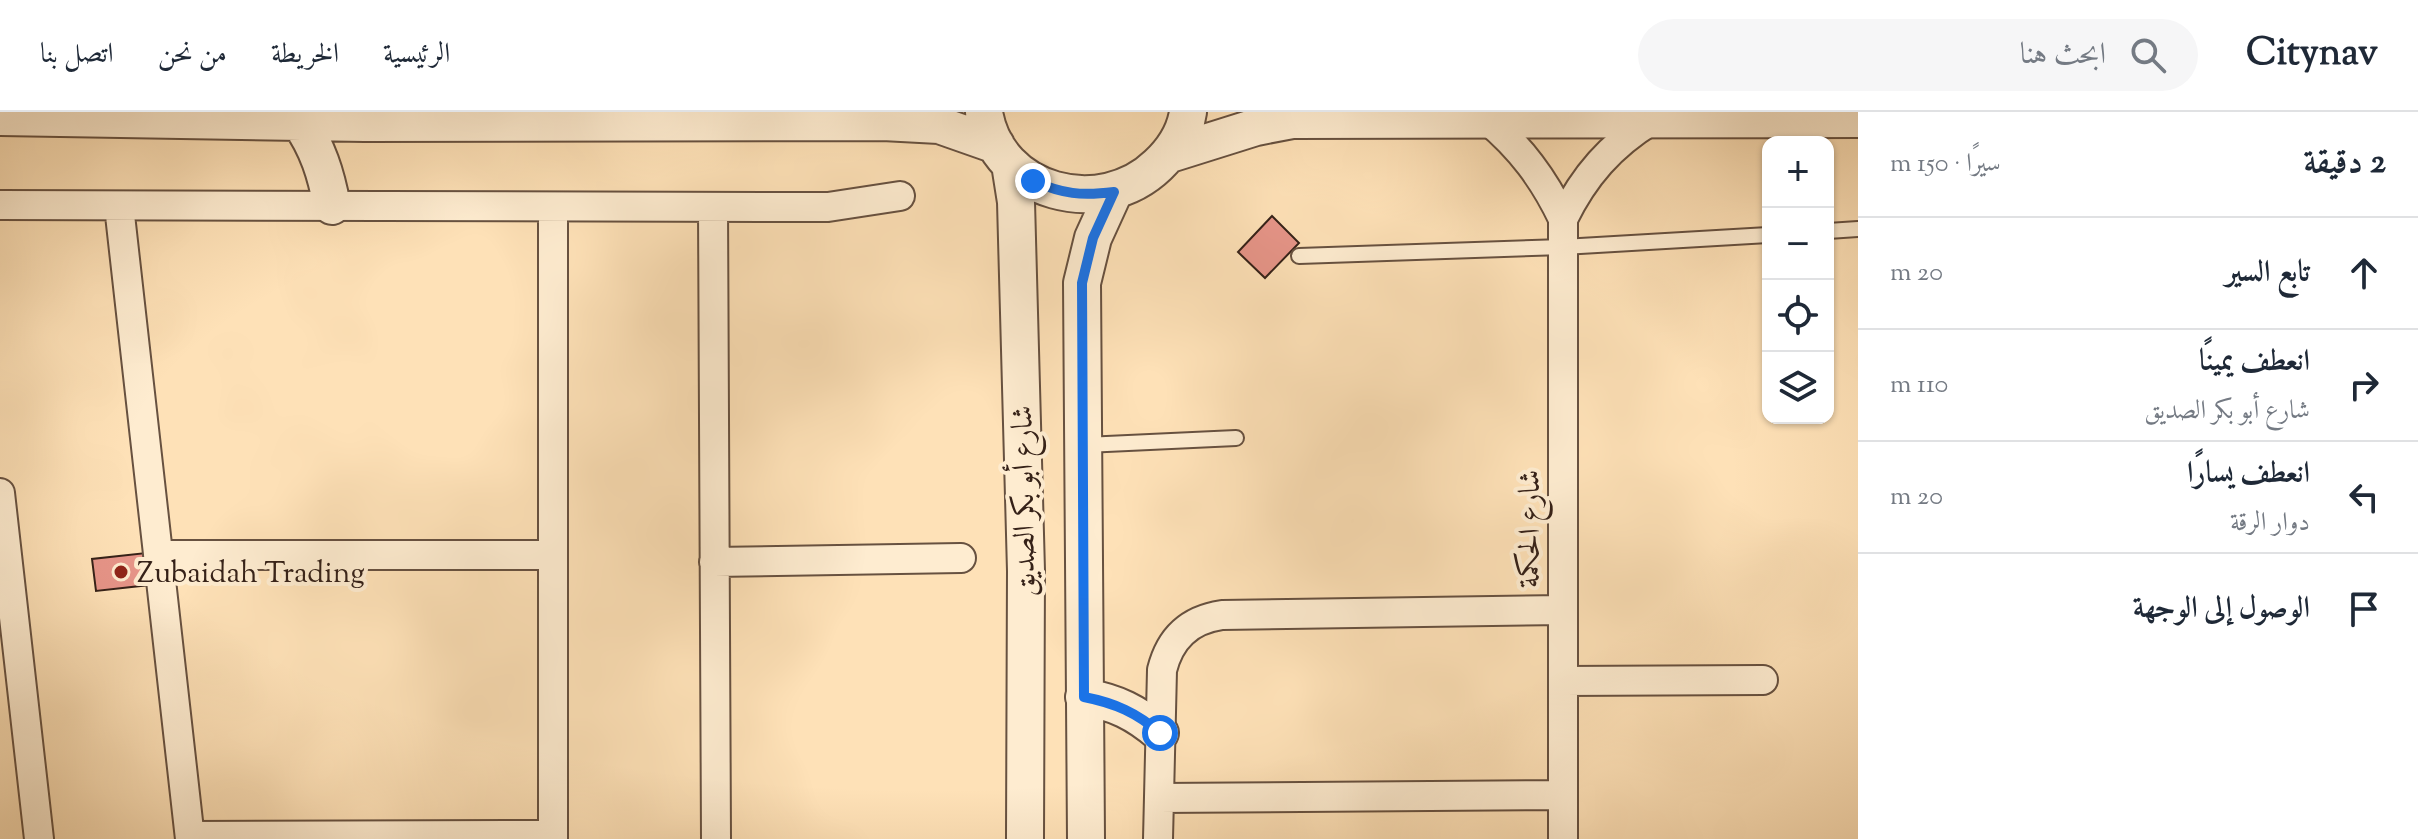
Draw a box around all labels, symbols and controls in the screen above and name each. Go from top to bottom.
search box [1638,19,2198,91]
text: Citynav [2246,28,2378,82]
icon: search [2126,33,2170,77]
text: ابحث هنا [2020,34,2106,77]
text: اتصل بنا [40,35,114,75]
text: من نحن [158,35,227,75]
text: الخريطة [271,35,339,75]
text: الرئيسية [383,35,450,75]
map controls [1762,136,1834,424]
button: + [1762,136,1834,208]
text: 2 دقيقة [2303,139,2386,188]
text: سيرًا · 150 m [1890,146,2001,183]
route end [1015,163,1051,199]
button: − [1762,208,1834,280]
icon: ahead [2342,251,2386,295]
text: تابع السير [2225,252,2310,295]
text: 20 m [1890,255,1943,292]
button: locate [1762,280,1834,352]
text: انعطف يمينًا [2199,341,2310,384]
button: layers [1762,352,1834,424]
icon: right [2342,363,2386,407]
text: 110 m [1890,367,1948,404]
text: شارع أبو بكر الصديق [2144,393,2310,430]
street label: شارع أبو بكر الصديق [1000,405,1050,597]
text: انعطف يسارًا [2187,453,2310,496]
street label: شارع الحكمة [1510,470,1554,588]
icon: left [2342,475,2386,519]
text: 20 m [1890,479,1943,516]
text: دوار الرقة [2230,505,2310,542]
place label: Zubaidah Trading [137,553,365,596]
marker: Zubaidah Trading [112,563,130,581]
icon: arrive [2342,587,2386,631]
text: الوصول إلى الوجهة [2133,588,2310,631]
route start [1142,715,1178,751]

